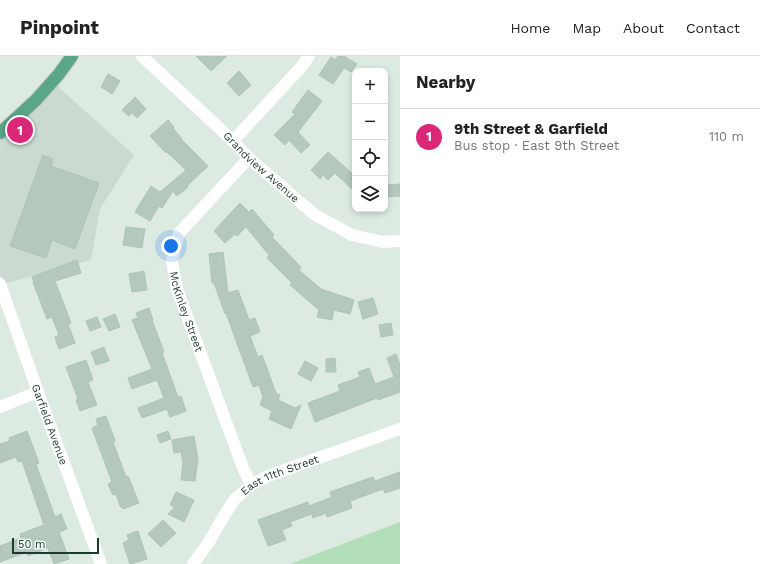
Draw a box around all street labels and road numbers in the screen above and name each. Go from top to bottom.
street label: Grandview Avenue [221,129,302,205]
street label: McKinley Street [167,270,206,354]
street label: Garfield Avenue [29,382,71,466]
street label: East 11th Street [238,452,321,498]

